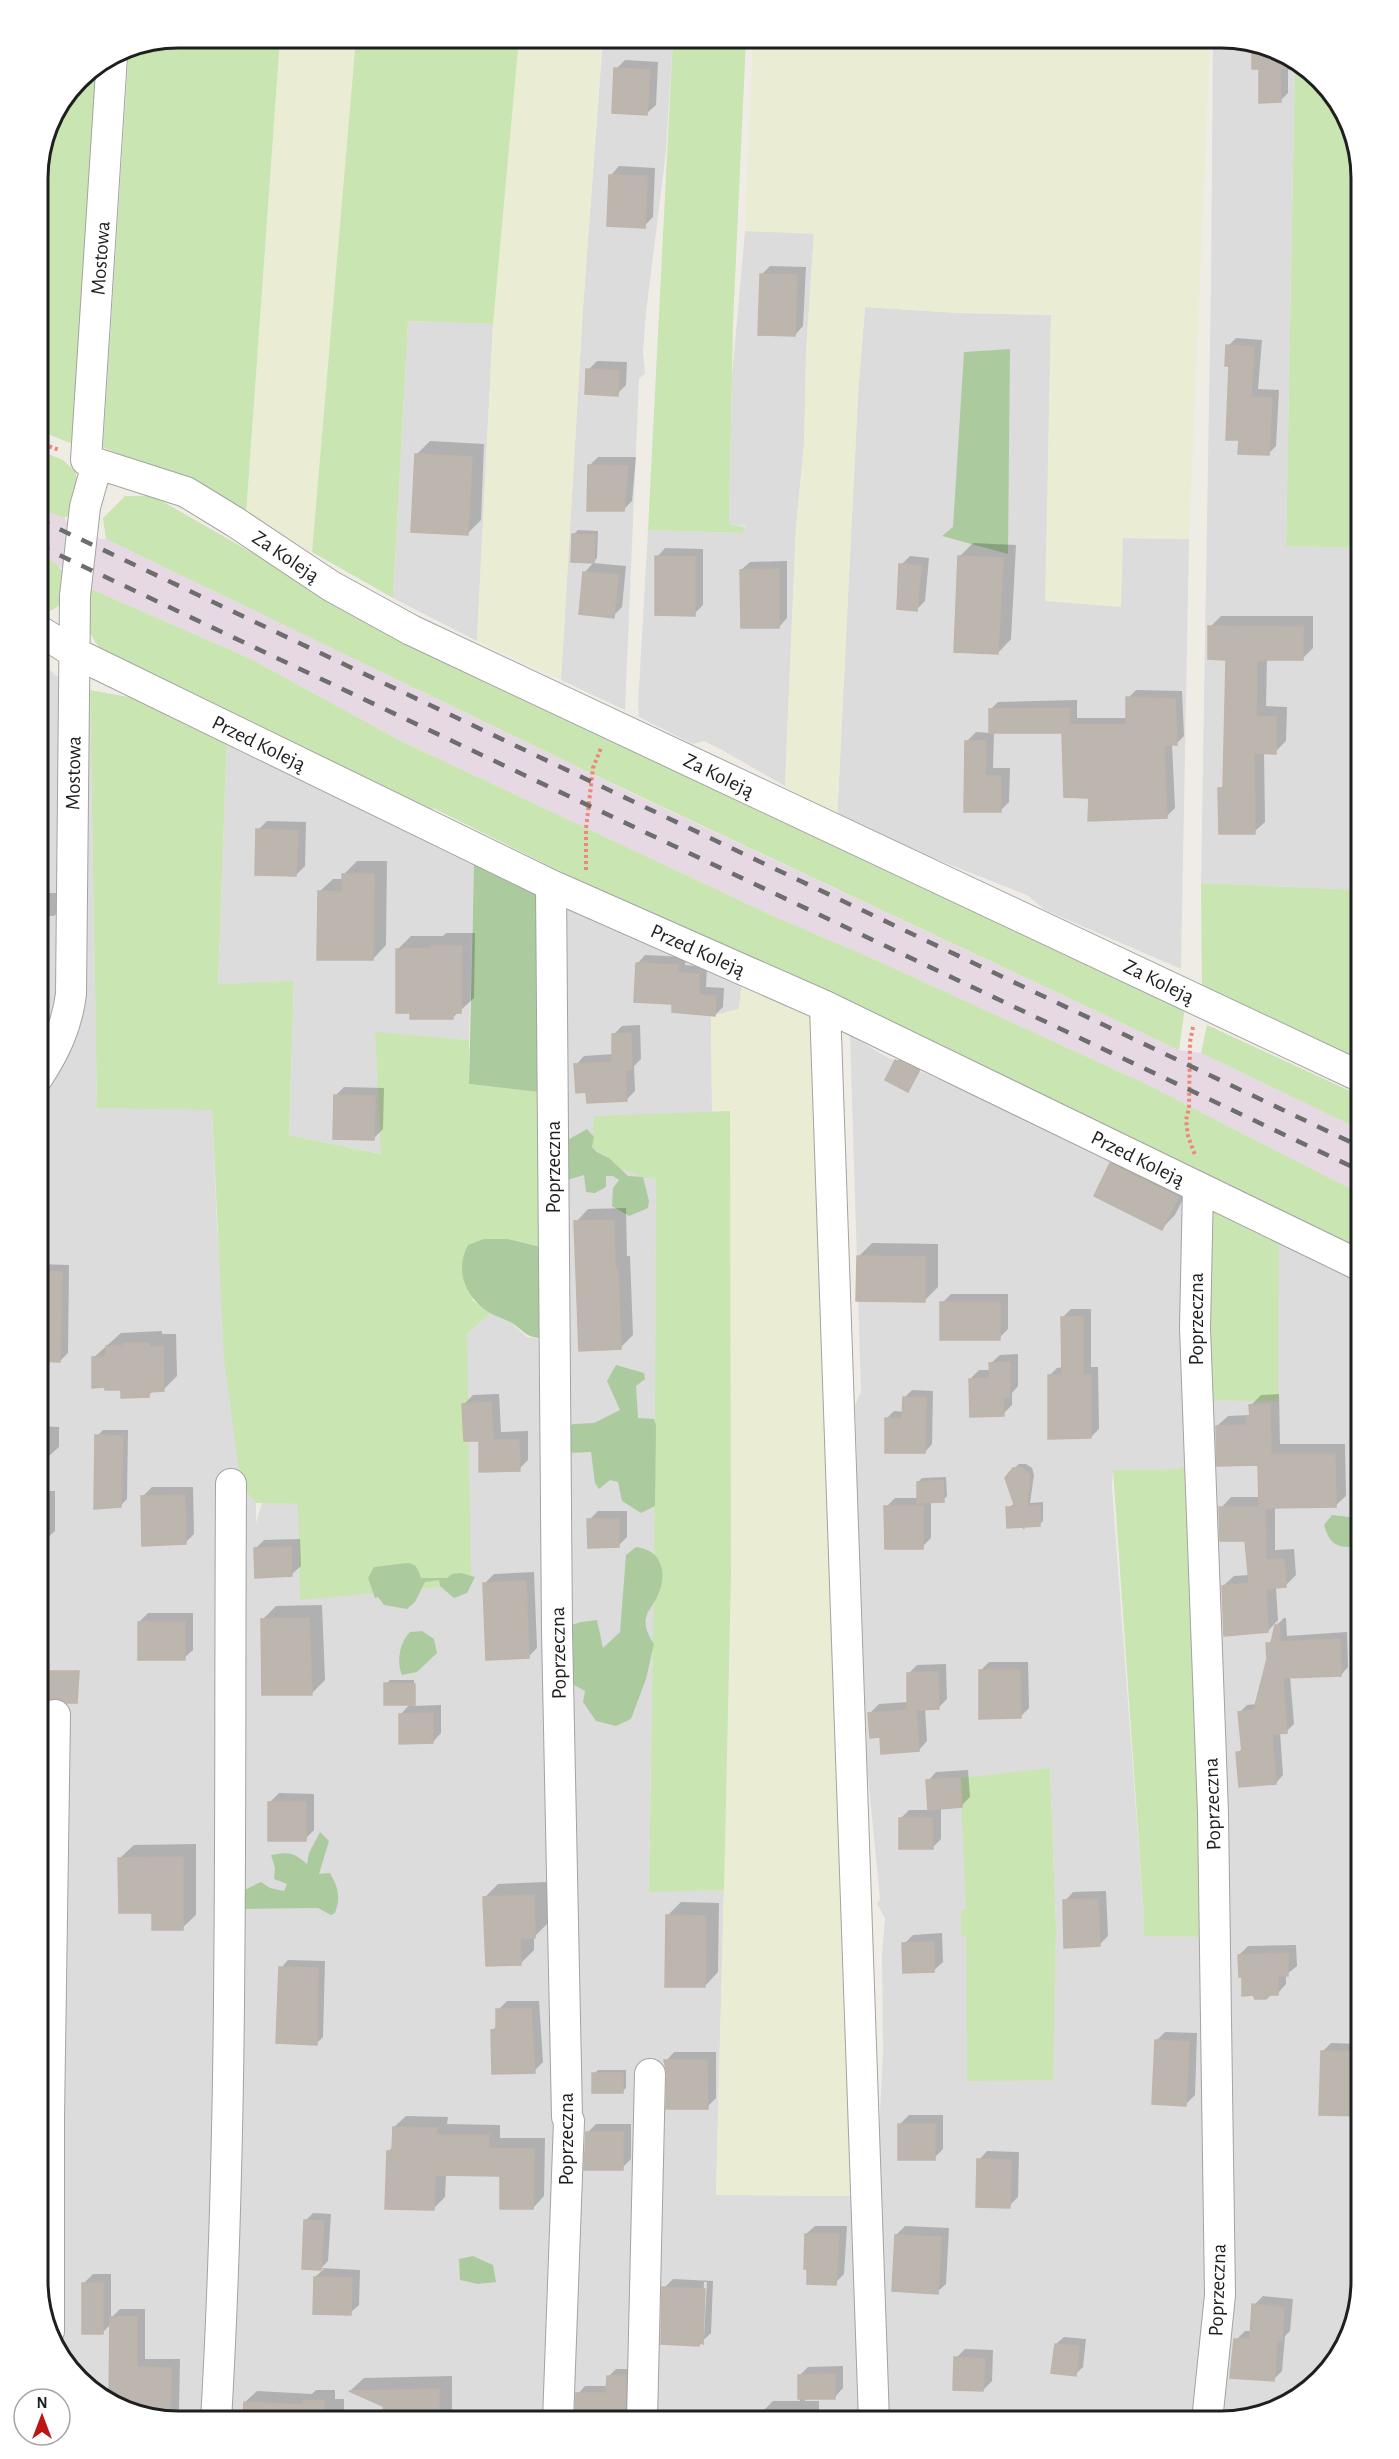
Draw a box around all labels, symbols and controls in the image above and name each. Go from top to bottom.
street label: Mostowa [87,220,114,296]
street label: Za Koleją [248,527,323,586]
street label: Przed Koleją [209,712,309,775]
street label: Mostowa [62,735,85,810]
street label: Za Koleją [680,749,758,802]
street label: Przed Koleją [647,920,749,981]
street label: Za Koleją [1120,955,1198,1008]
street label: Poprzeczna [543,1120,564,1213]
street label: Przed Koleją [1088,1127,1188,1190]
street label: Poprzeczna [1186,1272,1207,1365]
street label: Poprzeczna [547,1606,570,1700]
street label: Poprzeczna [1200,1757,1225,1851]
street label: Poprzeczna [556,2092,577,2185]
street label: Poprzeczna [1205,2243,1230,2337]
north arrow [12,2387,72,2447]
text: N [36,2395,48,2411]

